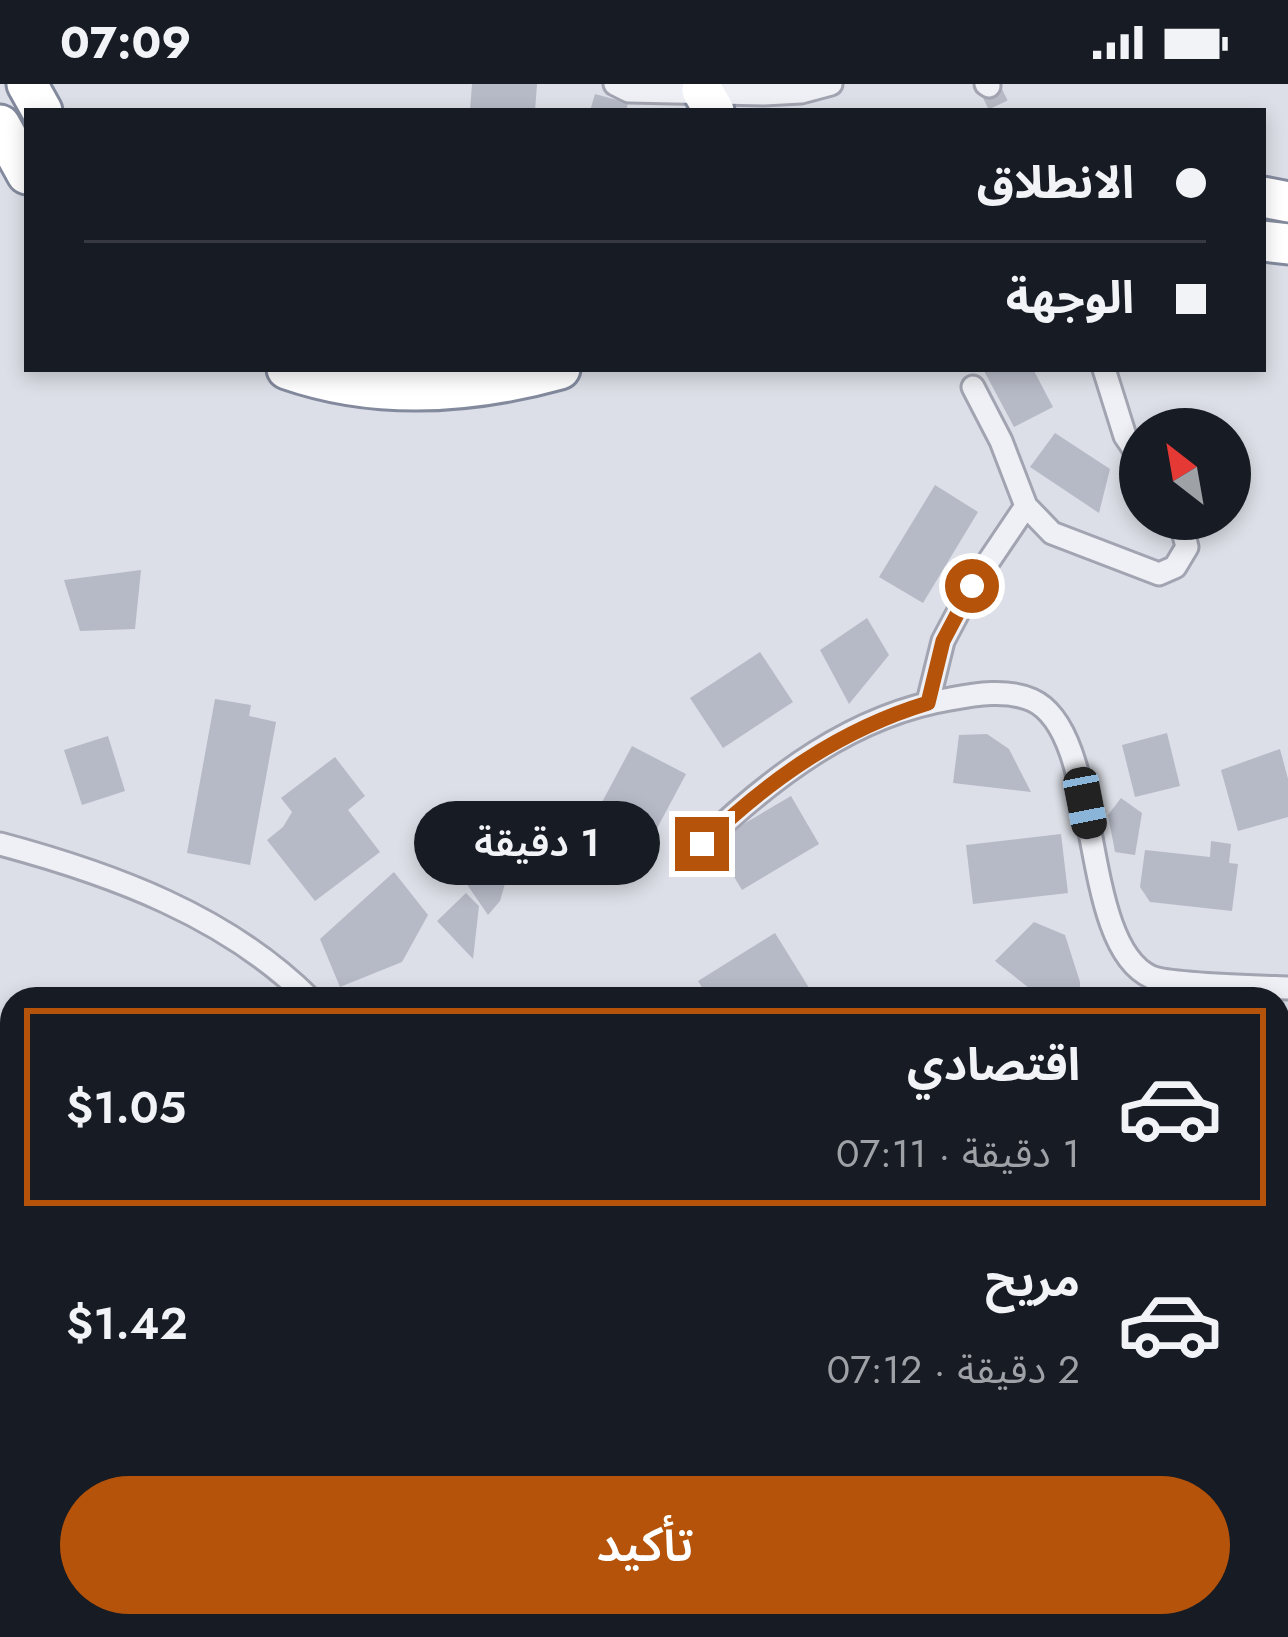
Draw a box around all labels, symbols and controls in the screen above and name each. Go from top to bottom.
text: 07:09 [60,10,191,75]
text: الانطلاق [977,150,1134,215]
text: الوجهة [1006,265,1134,330]
north arrow [1119,408,1251,540]
map controls [1119,408,1251,540]
route start [945,559,999,613]
car [1060,764,1110,842]
callout: 1 دقيقة [414,802,660,886]
text: 1 دقيقة [474,814,600,871]
route end [675,817,729,871]
text: اقتصادي [907,1032,1080,1097]
icon: car [1116,1053,1224,1161]
text: $1.05 [66,1075,187,1140]
text: 1 دقيقة · 07:11 [836,1125,1080,1182]
text: مريح [985,1248,1080,1313]
icon: car [1116,1269,1224,1377]
text: $1.42 [66,1291,188,1356]
text: 2 دقيقة · 07:12 [827,1341,1080,1398]
button: تأكيد [60,1476,1230,1614]

